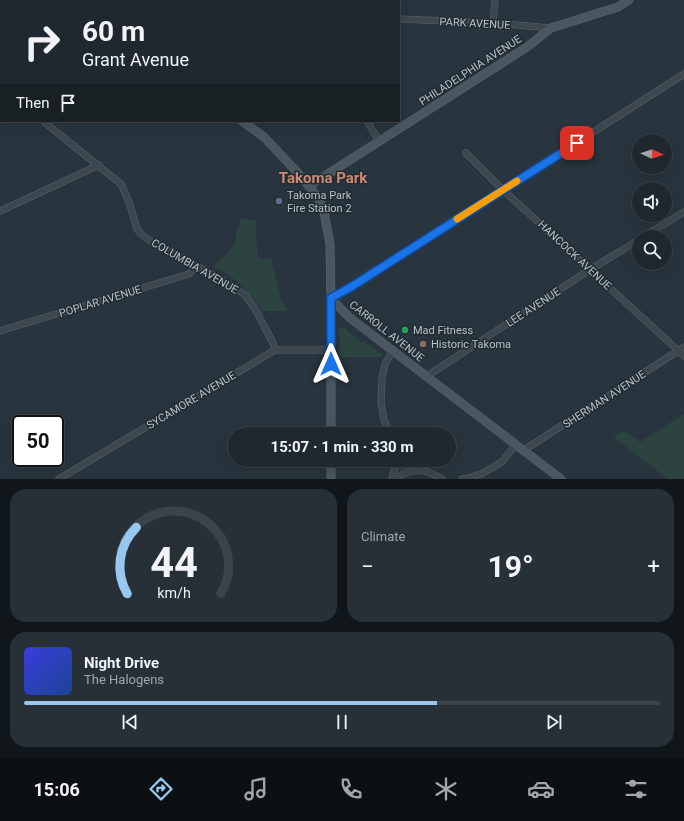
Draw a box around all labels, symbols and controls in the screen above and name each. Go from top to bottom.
text: 60 m [82,15,145,48]
street label: PARK AVENUE [439,15,511,32]
icon: right [16,16,68,68]
street label: PHILADELPHIA AVENUE [417,32,524,108]
text: Grant Avenue [82,49,189,70]
icon: arrive [57,92,79,114]
text: Then [16,94,49,112]
pin [560,126,594,160]
icon: arrive [566,132,588,154]
north arrow [632,134,672,174]
map controls [632,134,672,270]
district label: Takoma Park [279,169,368,187]
button: sound [632,182,672,222]
place label: Takoma Park Fire Station 2 [287,189,352,215]
marker: Takoma Park Fire Station 2 [274,196,284,206]
street label: HANCOCK AVENUE [535,218,614,293]
button: search [632,230,672,270]
street label: COLUMBIA AVENUE [149,236,240,297]
street label: POPLAR AVENUE [57,283,143,320]
street label: LEE AVENUE [504,285,563,330]
street label: CARROLL AVENUE [347,298,427,365]
place label: Mad Fitness [413,324,473,337]
marker: Mad Fitness [400,325,410,335]
place label: Historic Takoma [431,338,511,351]
marker: Historic Takoma [418,339,428,349]
position arrow [310,343,352,385]
street label: SHERMAN AVENUE [560,368,648,431]
street label: SYCAMORE AVENUE [144,369,238,432]
speed limit sign: 50 [12,415,64,467]
text: 15:07 · 1 min · 330 m [271,438,413,456]
text: Climate [361,529,405,544]
text: 44 [150,537,197,586]
text: 19° [487,549,534,584]
text: − [361,554,374,579]
text: + [648,554,660,579]
text: km/h [157,584,190,600]
text: Night Drive [84,654,159,672]
text: The Halogens [84,672,164,687]
icon: previous [119,711,141,733]
icon: pause [331,711,353,733]
icon: next [543,711,565,733]
icon: directions [147,775,175,803]
icon: music [242,775,270,803]
icon: phone [337,775,365,803]
icon: climate [432,775,460,803]
icon: car [527,775,555,803]
icon: filters [622,775,650,803]
text: 15:06 [34,779,80,800]

